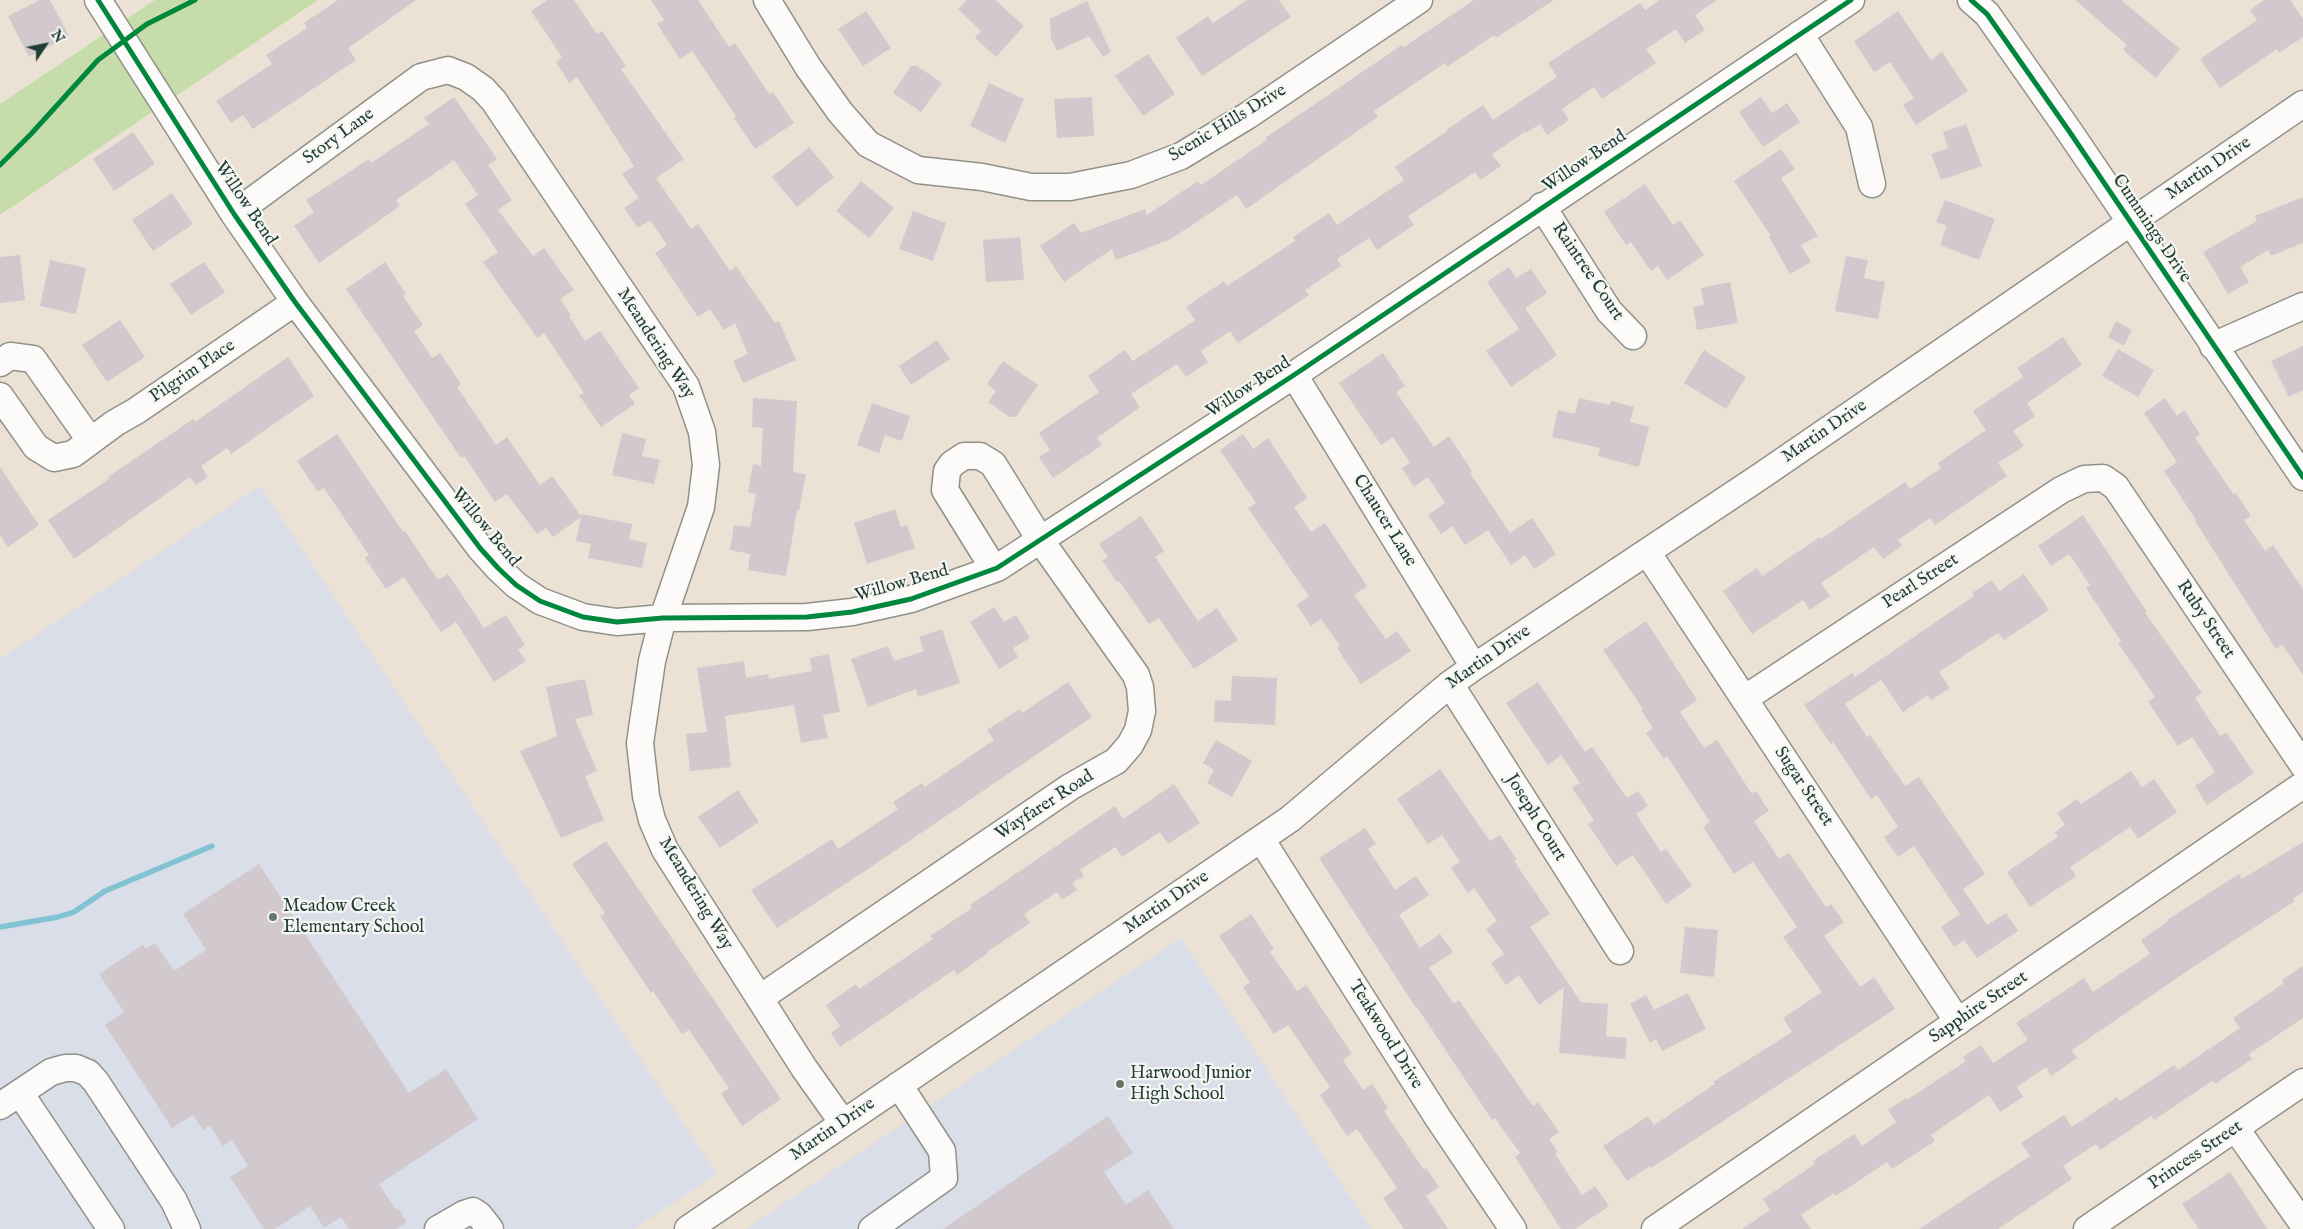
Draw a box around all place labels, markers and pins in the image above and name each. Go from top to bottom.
place label: Meadow Creek Elementary School [283,896,424,939]
marker: Meadow Creek Elementary School [267,911,279,923]
place label: Harwood Junior High School [1130,1063,1251,1106]
marker: Harwood Junior High School [1114,1078,1126,1090]

